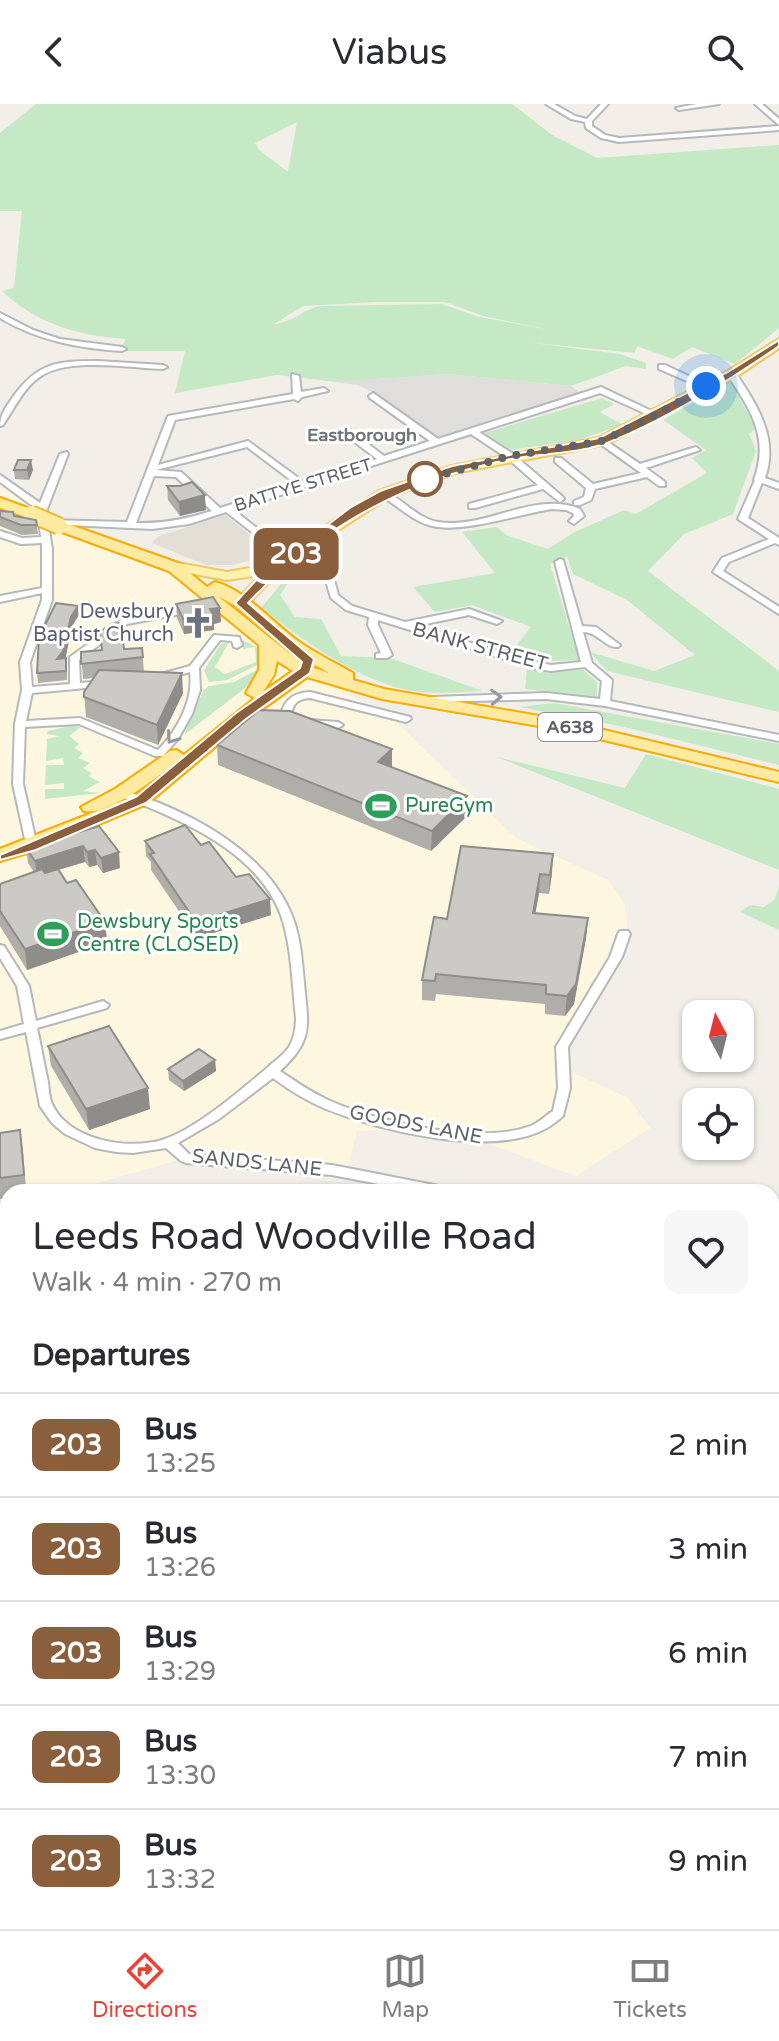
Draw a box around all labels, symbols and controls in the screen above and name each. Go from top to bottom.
icon: back [32,30,76,74]
icon: search [703,30,747,74]
text: Viabus [332,31,447,74]
your location [686,366,726,406]
district label: Eastborough [307,424,417,446]
street label: BATTYE STREET [231,454,375,516]
unlabelled marker [408,462,442,496]
line badge: 203 [250,528,342,580]
text: 203 [270,537,322,571]
place label: Dewsbury Baptist Church [33,600,174,647]
church icon: Dewsbury Baptist Church [181,606,215,640]
street label: BANK STREET [410,617,550,677]
one-way arrow [490,689,503,706]
road number: A638 [538,713,602,741]
one-way arrow [166,729,181,744]
sports icon: PureGym [364,789,398,823]
place label: PureGym [405,794,493,818]
place label: Dewsbury Sports Centre (CLOSED) [77,910,239,957]
sports icon: Dewsbury Sports Centre (CLOSED) [36,917,70,951]
north arrow [682,1000,754,1072]
map controls [682,1000,754,1160]
button: locate [682,1088,754,1160]
street label: GOODS LANE [347,1100,485,1150]
street label: SANDS LANE [191,1144,323,1182]
button: heart [664,1210,748,1294]
text: Leeds Road Woodville Road [32,1214,537,1260]
text: Walk · 4 min · 270 m [32,1267,282,1298]
text: Departures [32,1337,190,1374]
text: Bus [144,1411,197,1448]
text: 2 min [668,1427,748,1464]
text: 203 [50,1428,102,1462]
text: 13:25 [144,1448,216,1479]
text: Bus [144,1515,197,1552]
text: 3 min [668,1531,748,1568]
text: 203 [50,1532,102,1566]
text: 13:26 [144,1552,216,1583]
text: Bus [144,1619,197,1656]
text: 6 min [668,1635,748,1672]
text: 203 [50,1636,102,1670]
text: 13:29 [144,1656,216,1687]
text: Bus [144,1723,197,1760]
text: 7 min [668,1739,748,1776]
text: 203 [50,1740,102,1774]
text: 13:30 [144,1760,216,1791]
text: Bus [144,1827,197,1864]
text: 9 min [668,1843,748,1880]
text: 203 [50,1844,102,1878]
text: 13:32 [144,1864,216,1895]
tab: Directions [92,1949,197,2023]
tab: Map [382,1949,429,2023]
tab: Tickets [613,1949,687,2023]

